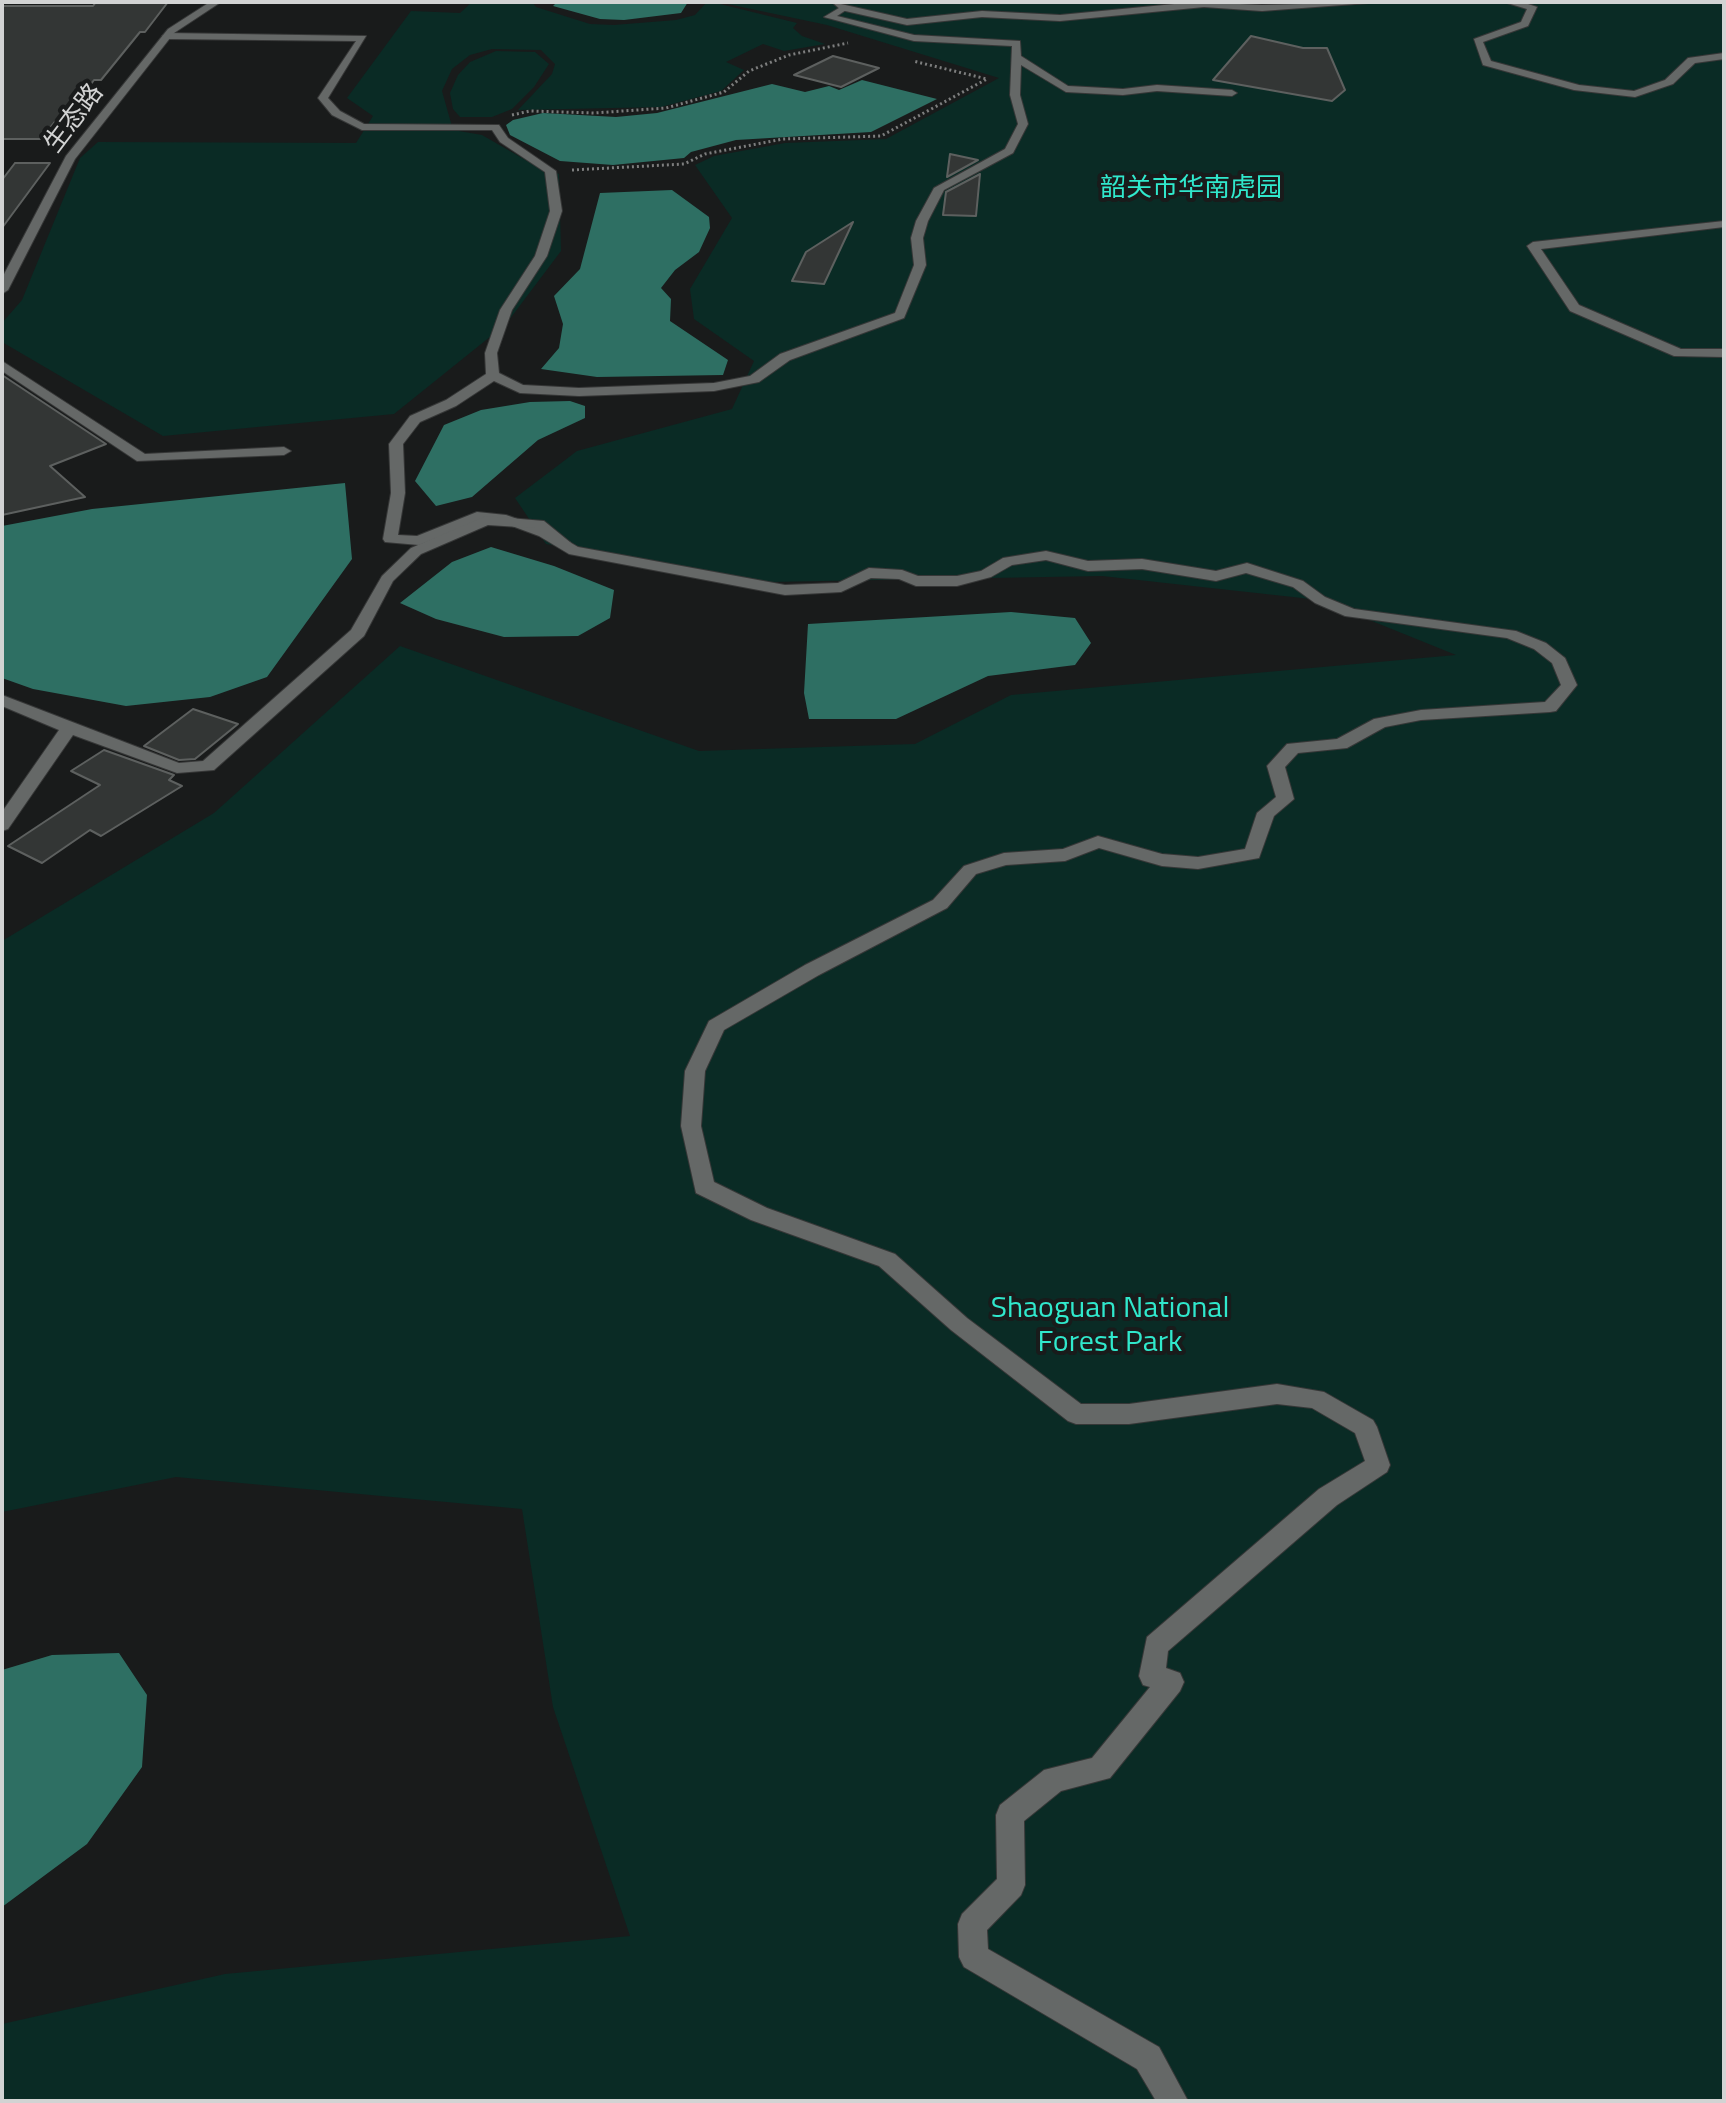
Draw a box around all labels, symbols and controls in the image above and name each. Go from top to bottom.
street label: 生态路 [39,78,111,160]
park label: 韶关市华南虎园 [1100,174,1282,206]
park label: Shaoguan National Forest Park [991,1292,1229,1362]

